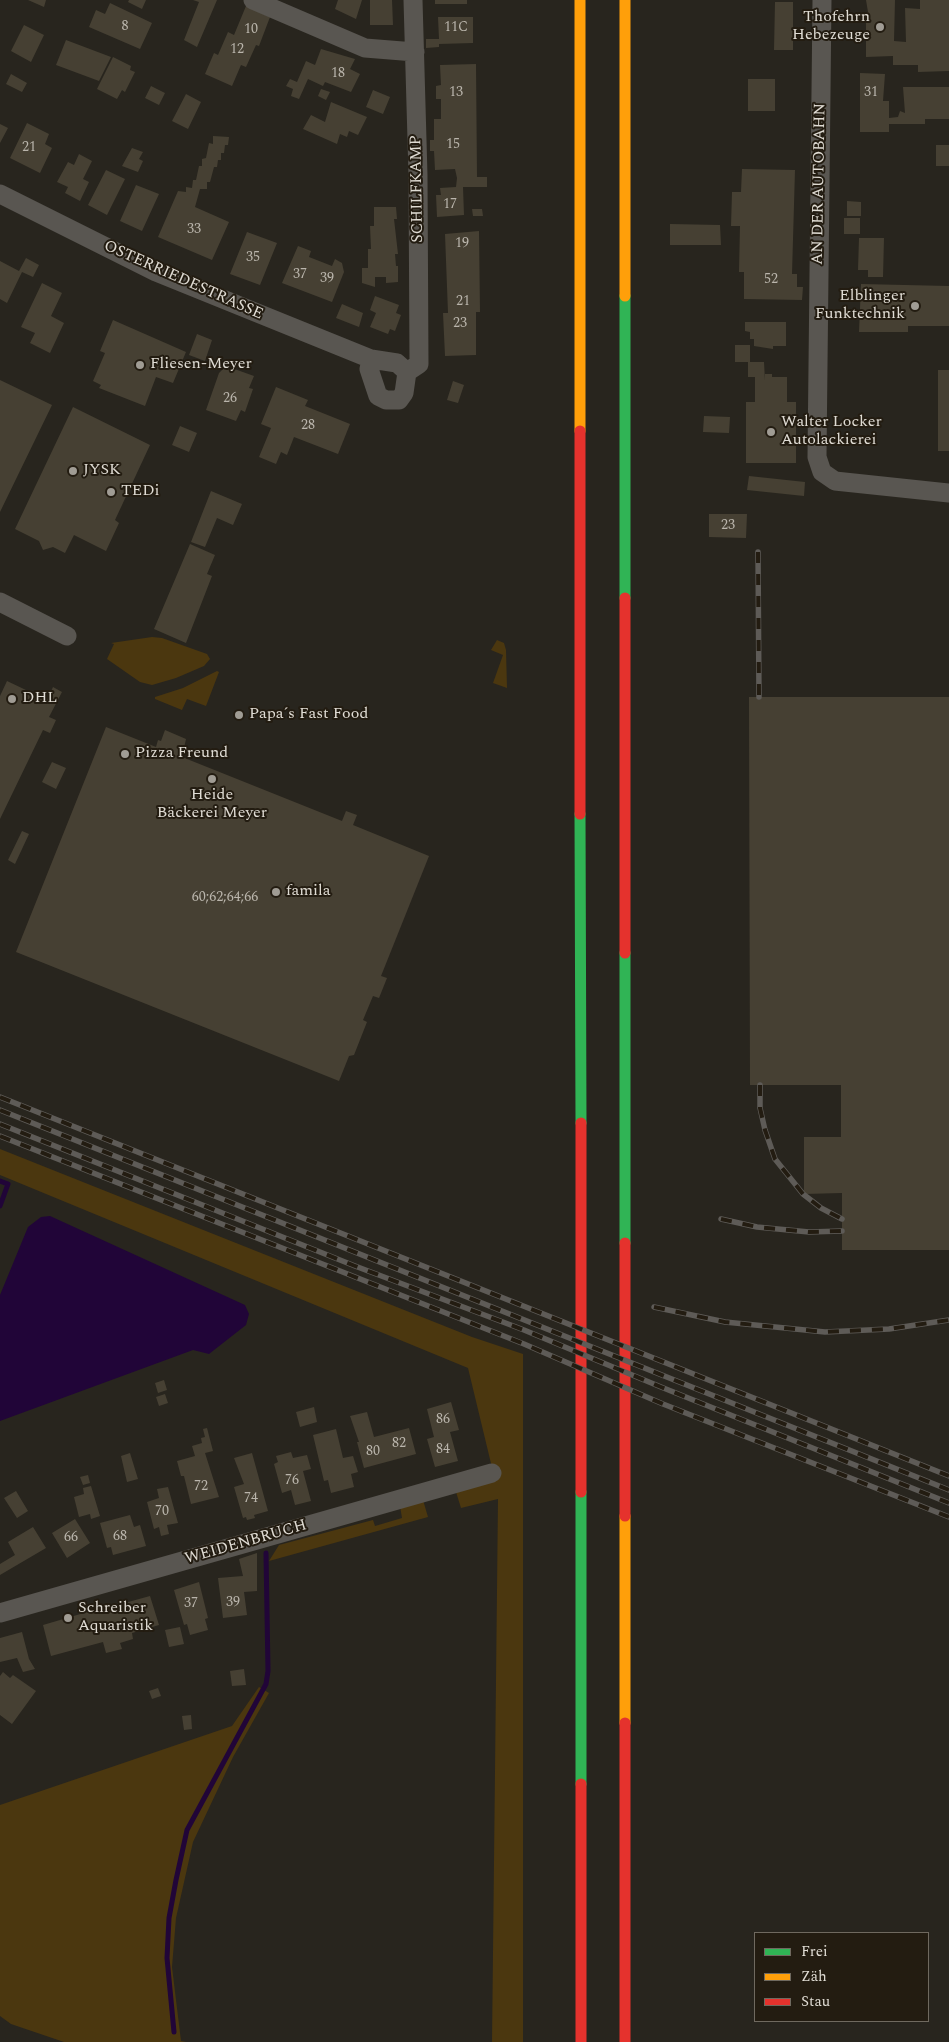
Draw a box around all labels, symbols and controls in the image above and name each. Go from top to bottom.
place label: Thofehrn Hebezeuge [792,8,870,46]
house number: 8 [122,19,128,35]
house number: 11C [444,20,468,36]
marker: Thofehrn Hebezeuge [874,21,886,33]
house number: 10 [244,22,258,38]
house number: 12 [230,42,244,58]
house number: 18 [331,66,345,82]
house number: 13 [449,85,463,101]
house number: 31 [864,85,878,101]
street label: AN DER AUTOBAHN [809,103,831,265]
street label: SCHILFKAMP [407,135,429,243]
house number: 15 [446,137,460,153]
house number: 21 [22,140,36,156]
house number: 17 [443,197,457,213]
house number: 33 [187,222,201,238]
house number: 19 [455,236,469,252]
street label: OSTERRIEDESTRASSE [100,237,266,325]
house number: 35 [246,250,260,266]
house number: 37 [293,267,307,283]
house number: 39 [320,271,334,287]
house number: 52 [764,272,778,288]
place label: Elblinger Funktechnik [815,287,905,325]
house number: 21 [456,294,470,310]
marker: Elblinger Funktechnik [909,300,921,312]
house number: 23 [453,316,467,332]
place label: Fliesen-Meyer [150,355,252,375]
marker: Fliesen-Meyer [134,359,146,371]
house number: 26 [223,391,237,407]
place label: Walter Locker Autolackierei [781,413,882,451]
house number: 28 [301,418,315,434]
marker: Walter Locker Autolackierei [765,426,777,438]
place label: JYSK [83,461,120,481]
marker: JYSK [67,465,79,477]
place label: TEDi [121,482,160,502]
marker: TEDi [105,486,117,498]
house number: 23 [721,518,735,534]
place label: DHL [22,689,57,709]
marker: DHL [6,693,18,705]
place label: Papa´s Fast Food [249,705,368,725]
marker: Papa´s Fast Food [233,709,245,721]
place label: Pizza Freund [135,744,228,764]
marker: Pizza Freund [119,748,131,760]
marker: Heide Bäckerei Meyer [206,773,218,785]
place label: Heide Bäckerei Meyer [157,786,267,824]
place label: famila [286,882,331,902]
marker: famila [270,886,282,898]
house number: 60;62;64;66 [192,890,258,906]
house number: 86 [436,1412,450,1428]
house number: 82 [392,1436,406,1452]
house number: 84 [436,1442,450,1458]
house number: 80 [366,1444,380,1460]
house number: 76 [285,1473,299,1489]
house number: 72 [194,1479,208,1495]
house number: 74 [244,1491,258,1507]
house number: 70 [155,1504,169,1520]
street label: WEIDENBRUCH [183,1516,309,1570]
house number: 68 [113,1529,127,1545]
house number: 66 [64,1530,78,1546]
house number: 39 [226,1595,240,1611]
house number: 37 [184,1596,198,1612]
place label: Schreiber Aquaristik [78,1599,153,1637]
marker: Schreiber Aquaristik [62,1612,74,1624]
legend [754,1932,929,2022]
text: Frei [801,1940,828,1963]
text: Zäh [801,1965,827,1988]
text: Stau [801,1990,830,2013]

